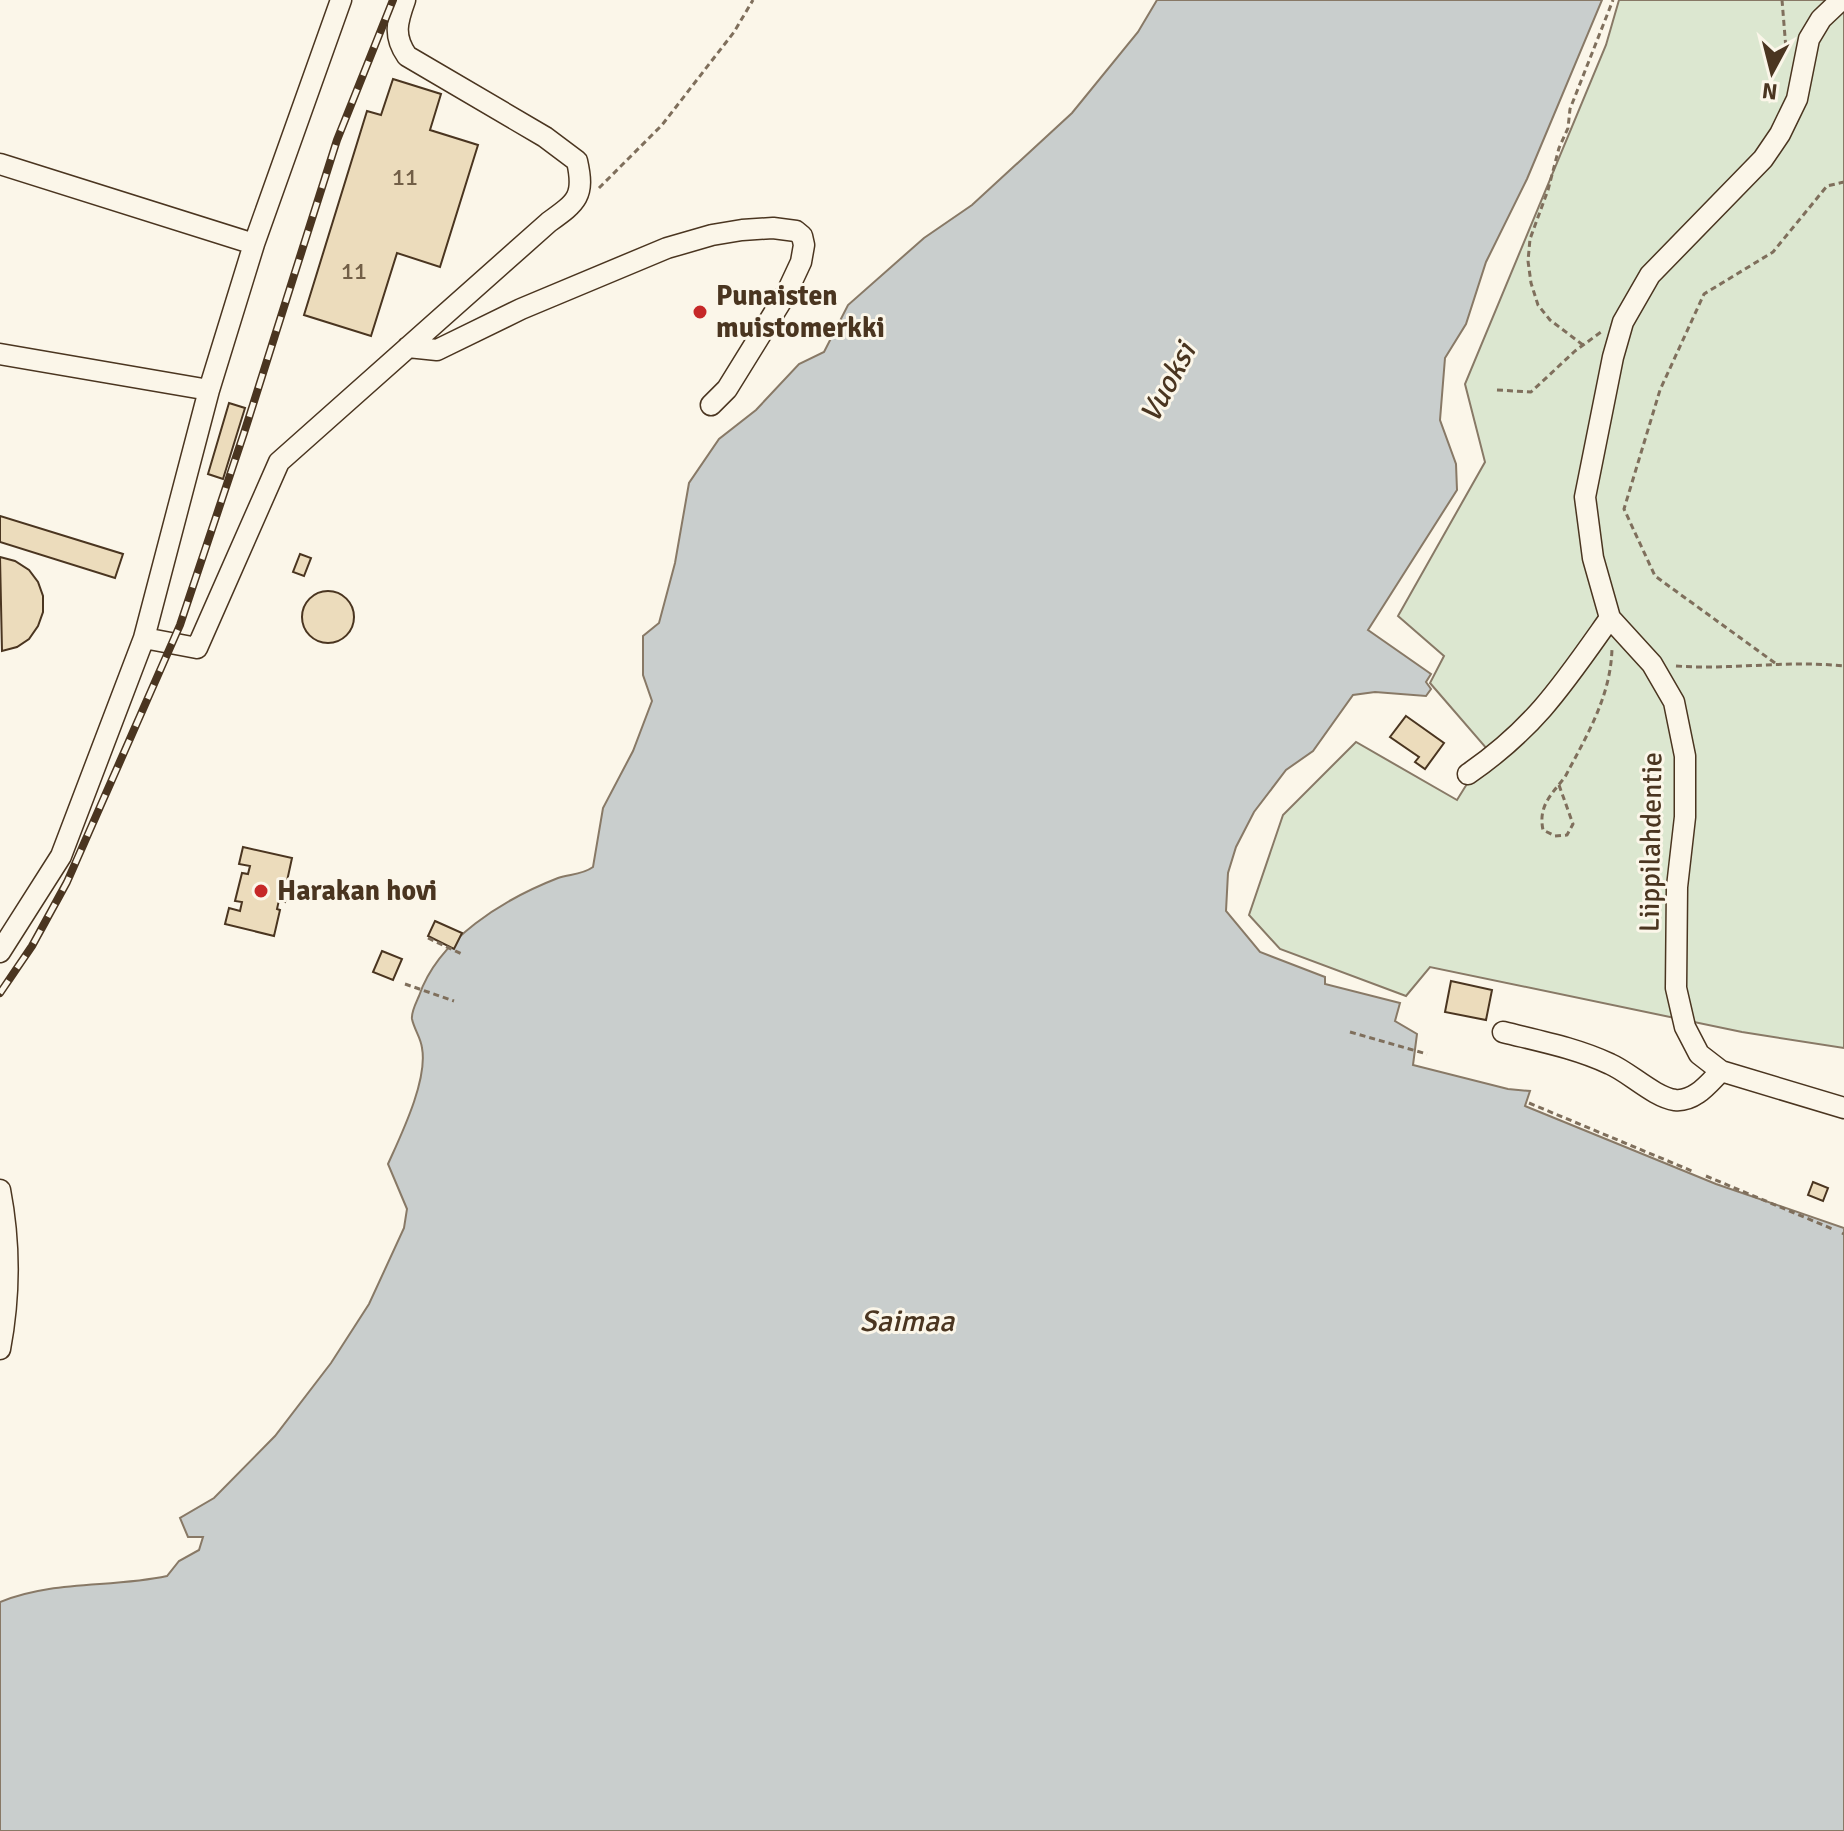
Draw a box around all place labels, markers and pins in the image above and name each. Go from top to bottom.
place label: Punaisten muistomerkki [716,279,885,345]
marker: Punaisten muistomerkki [691,303,709,321]
place label: Harakan hovi [277,874,437,908]
marker: Harakan hovi [252,882,270,900]

